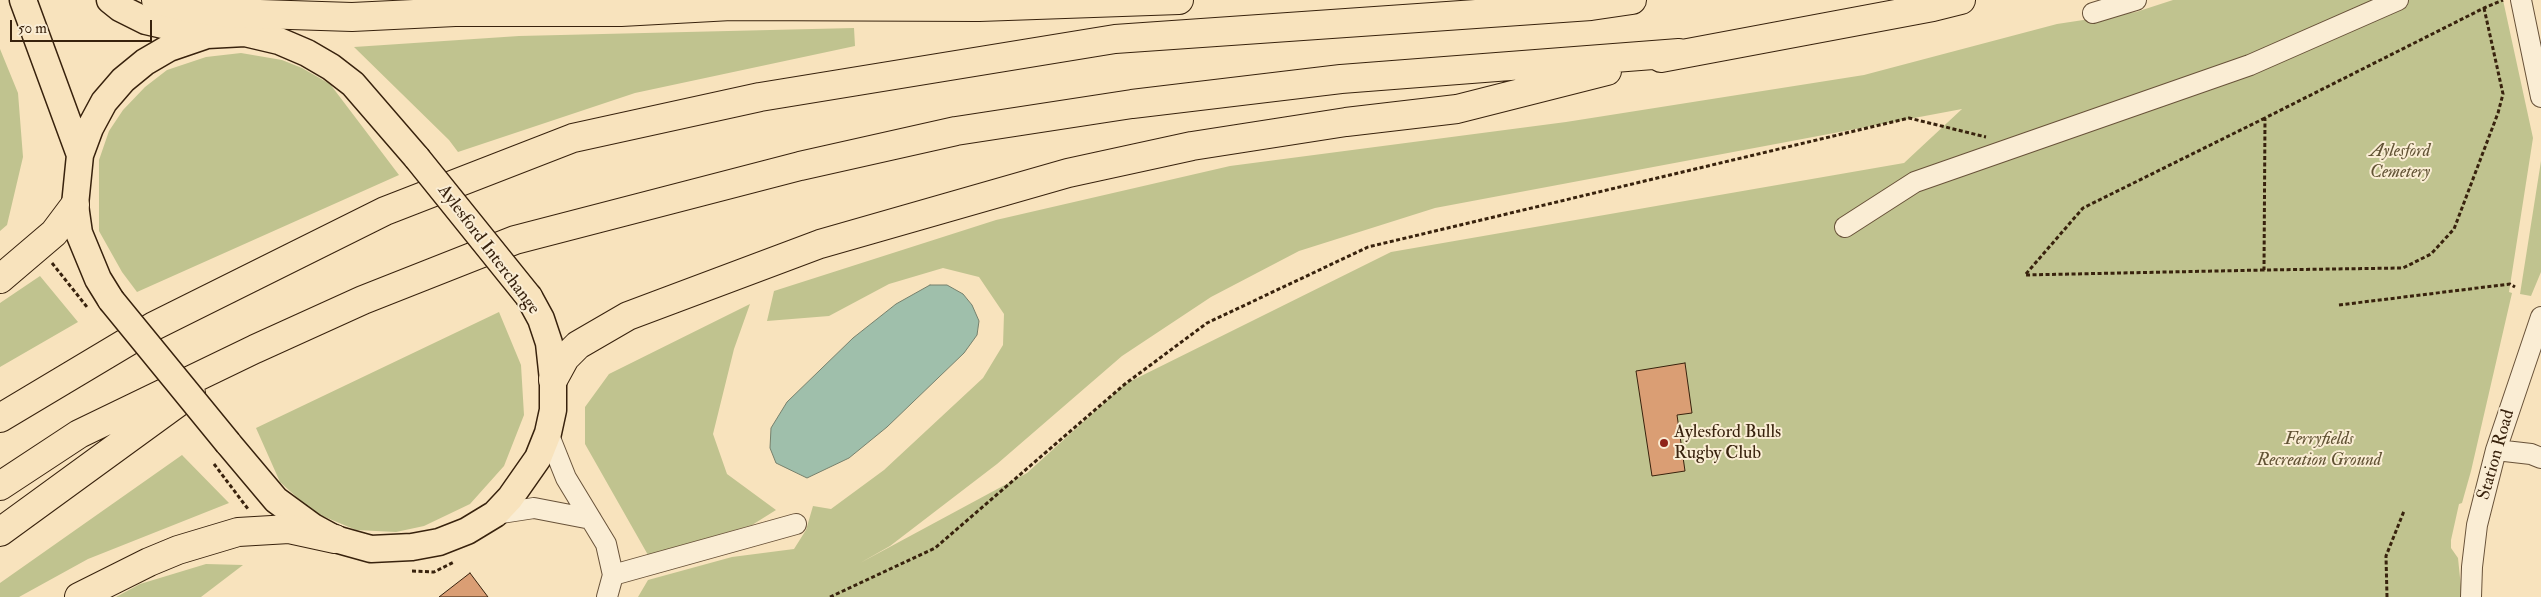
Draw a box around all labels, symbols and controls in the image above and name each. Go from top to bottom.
scale bar [12,10,155,42]
text: 50 m [18,19,47,38]
park label: Aylesford Cemetery [2370,141,2430,183]
street label: Aylesford Interchange [432,181,544,319]
street label: Station Road [2474,407,2520,503]
place label: Aylesford Bulls Rugby Club [1674,422,1781,464]
park label: Ferryfields Recreation Ground [2257,429,2381,472]
marker: Aylesford Bulls Rugby Club [1658,437,1670,449]

